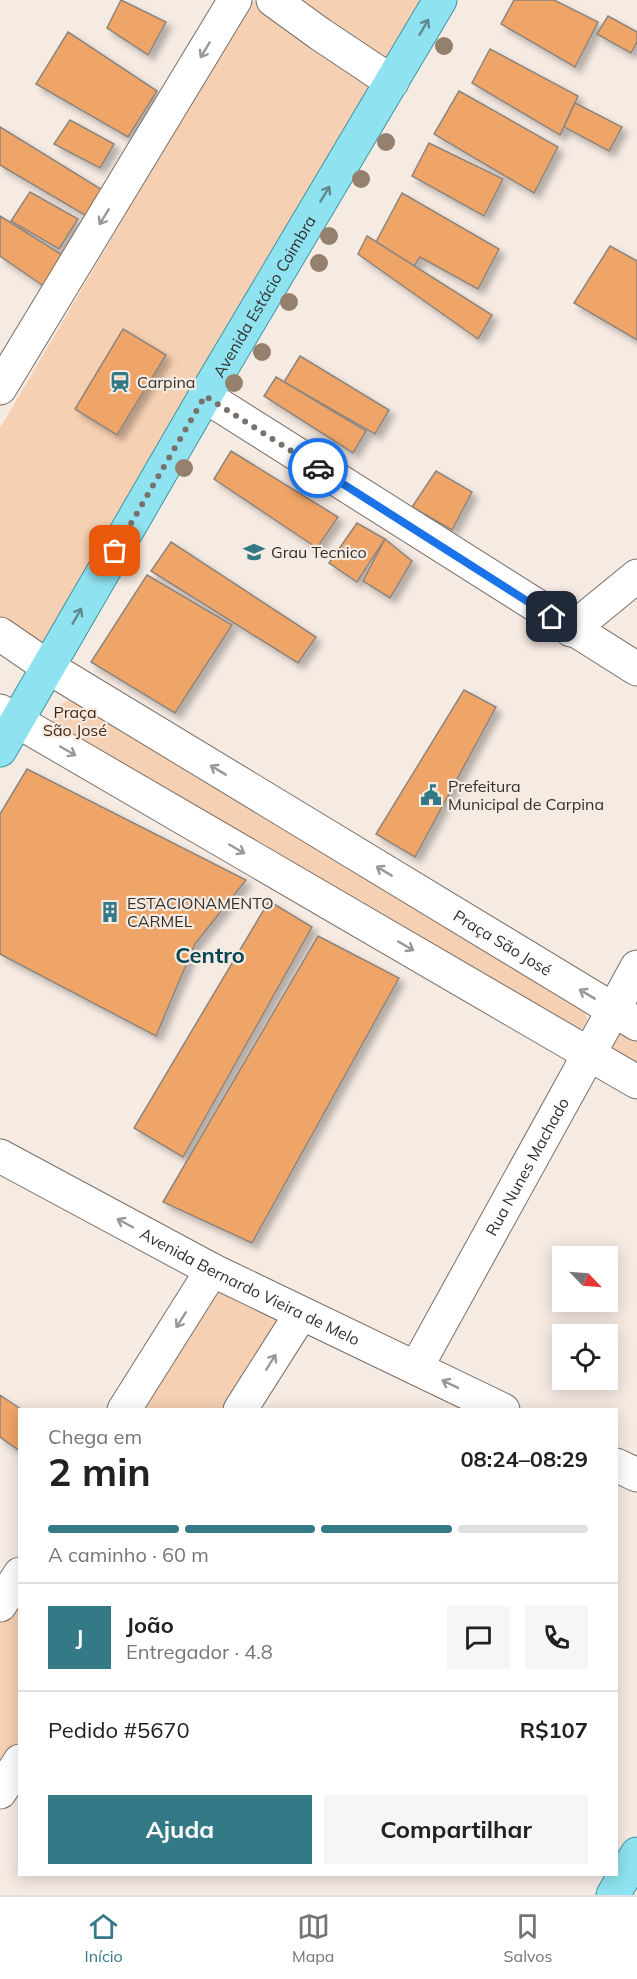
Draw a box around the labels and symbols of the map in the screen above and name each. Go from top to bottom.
one-way arrow [419,19,431,36]
one-way arrow [198,41,210,58]
one-way arrow [319,186,331,203]
one-way arrow [97,208,109,225]
street label: Avenida Estácio Coimbra [208,212,320,381]
station icon: Carpina [108,370,132,394]
place label: Carpina [137,372,195,392]
courier [288,438,348,498]
pin [89,525,140,576]
school or university icon: Grau Tecnico [242,540,266,564]
place label: Grau Tecnico [271,542,367,562]
pin [526,591,577,642]
one-way arrow [72,608,84,625]
park label: Praça São José [43,702,107,740]
one-way arrow [59,745,76,757]
one-way arrow [209,763,226,776]
place label: Prefeitura Municipal de Carpina [448,776,604,814]
public building icon: Prefeitura Municipal de Carpina [419,783,443,807]
one-way arrow [228,843,245,855]
one-way arrow [376,864,393,876]
place label: ESTACIONAMENTO CARMEL [127,893,274,931]
building icon: ESTACIONAMENTO CARMEL [98,900,122,924]
street label: Praça São José [450,905,555,980]
district label: Centro [175,941,245,969]
one-way arrow [396,941,414,952]
one-way arrow [579,987,596,999]
street label: Rua Nunes Machado [481,1094,573,1239]
one-way arrow [117,1217,134,1229]
street label: Avenida Bernardo Vieira de Melo [137,1223,363,1350]
north arrow [552,1246,618,1312]
one-way arrow [175,1311,187,1328]
one-way arrow [265,1354,277,1371]
one-way arrow [441,1378,459,1390]

